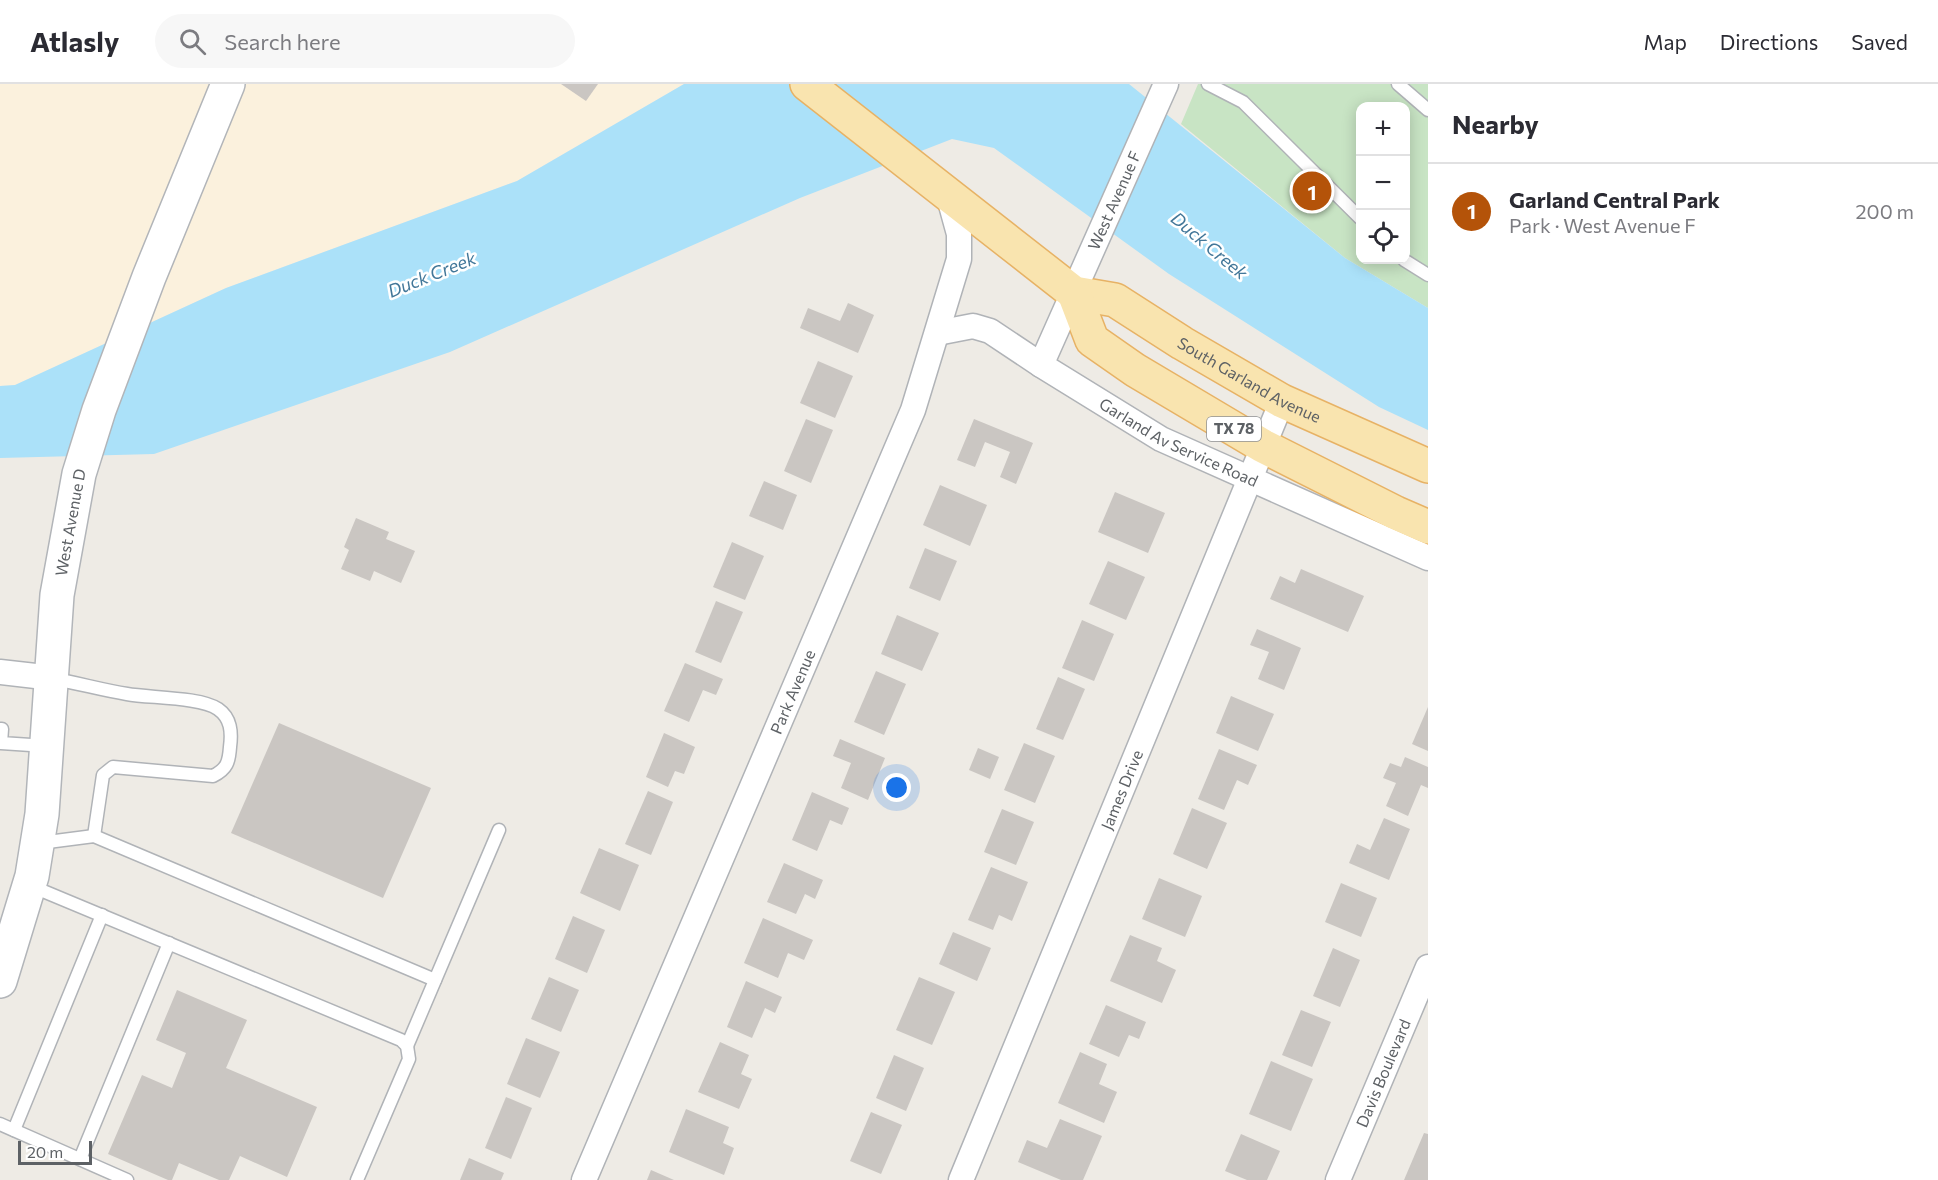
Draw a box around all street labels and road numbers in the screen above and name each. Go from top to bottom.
street label: West Avenue F [1083,148,1144,253]
street label: South Garland Avenue [1174,333,1324,426]
street label: Garland Av Service Road [1096,393,1261,490]
road number: TX 78 [1207,417,1261,441]
street label: West Avenue D [51,467,89,577]
street label: Park Avenue [766,646,819,737]
street label: James Drive [1096,747,1146,832]
street label: Davis Boulevard [1351,1016,1414,1130]

